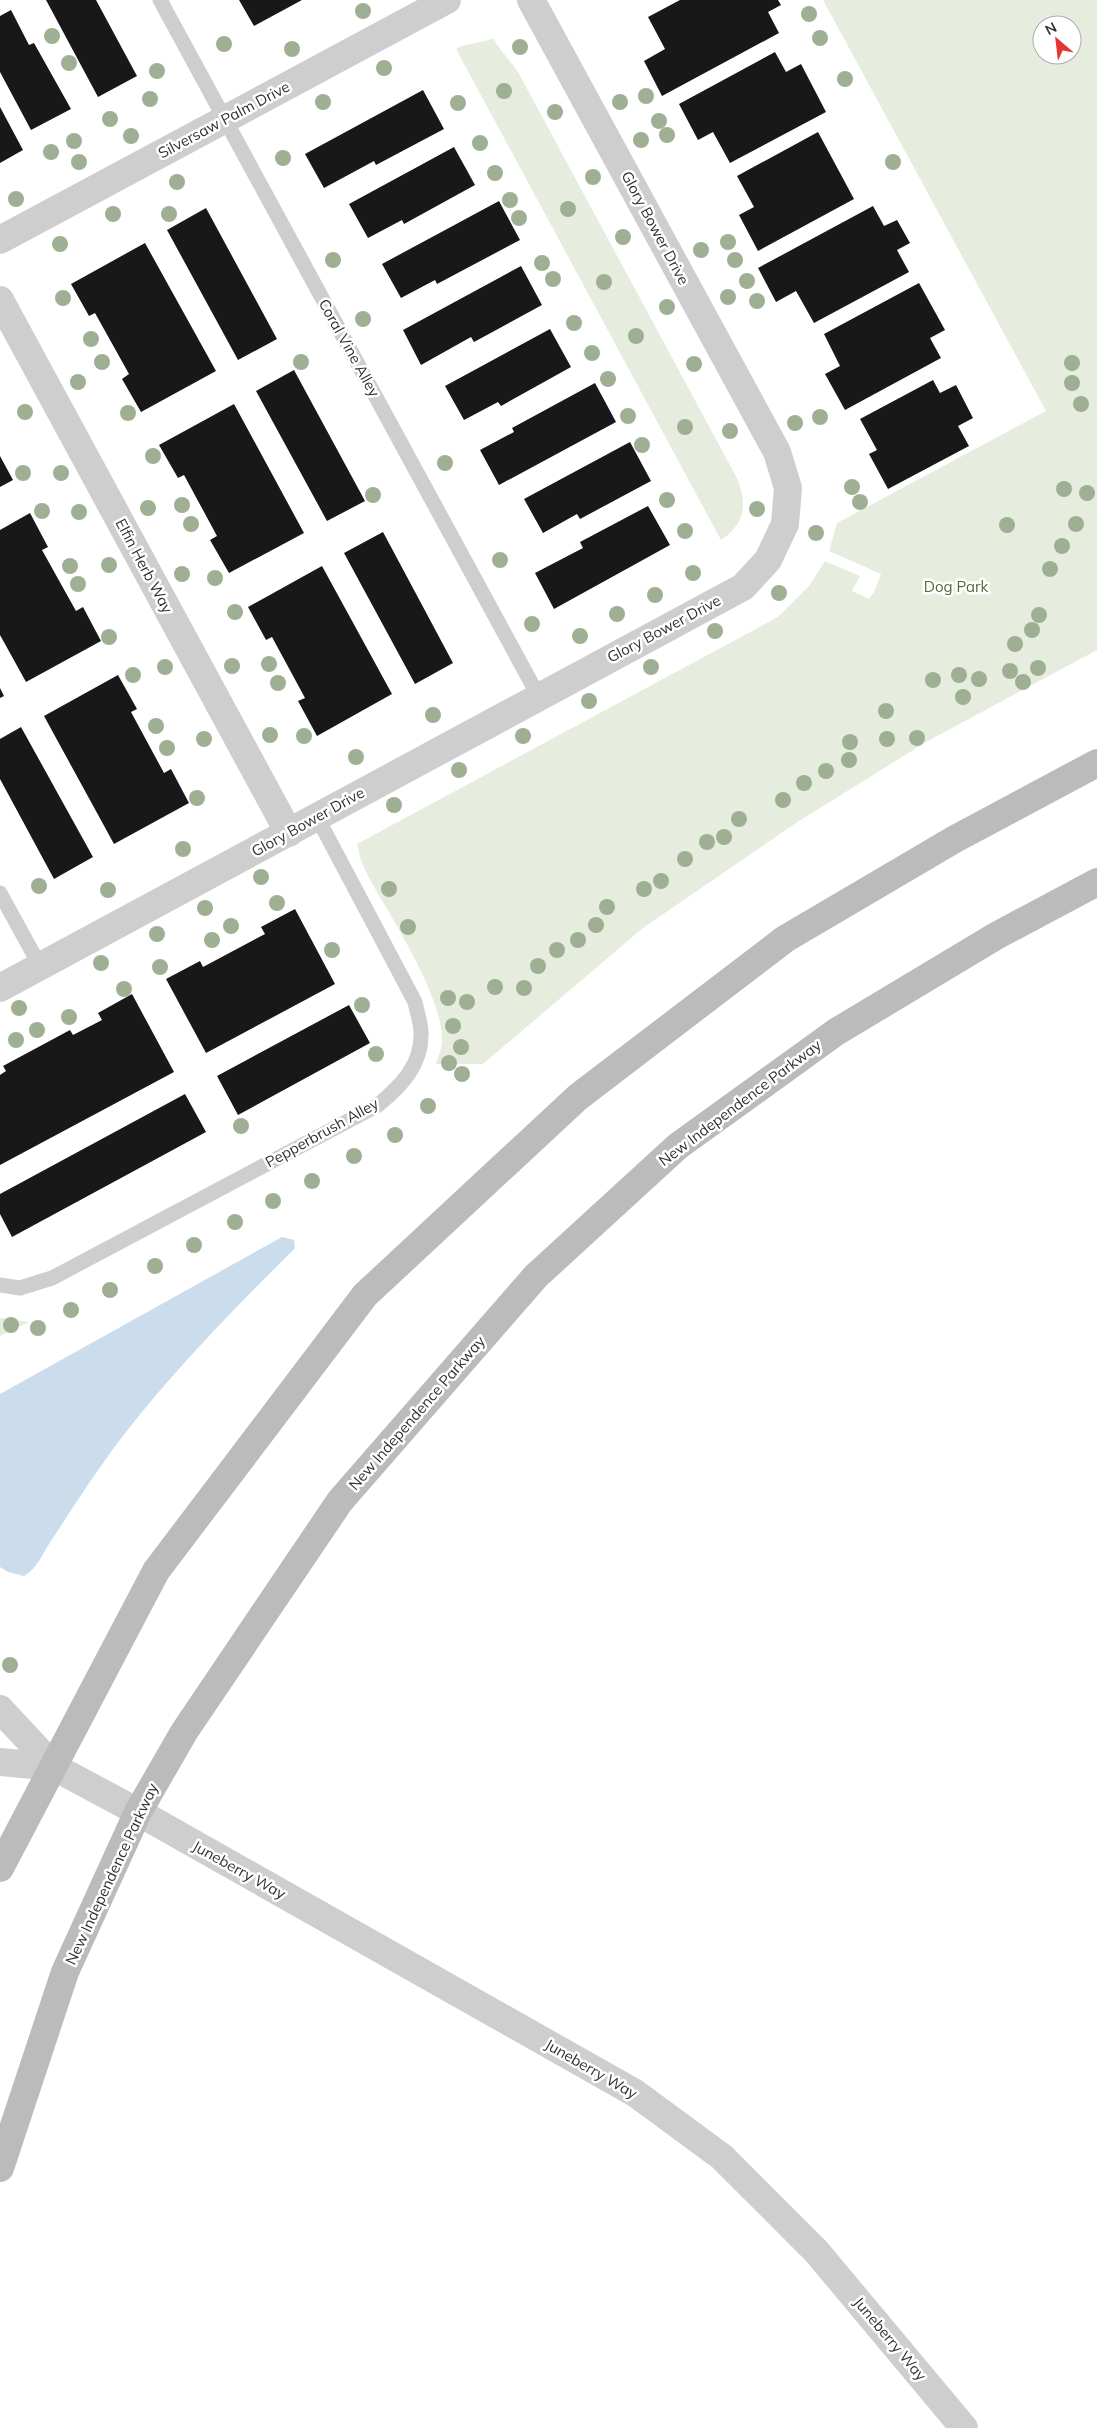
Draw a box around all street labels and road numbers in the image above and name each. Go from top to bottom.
street label: Silversaw Palm Drive [155,77,293,162]
street label: Glory Bower Drive [617,168,693,288]
street label: Coral Vine Alley [315,295,384,400]
street label: Elfin Herb Way [112,515,177,616]
street label: Glory Bower Drive [604,591,724,667]
street label: Glory Bower Drive [248,783,368,860]
street label: New Independence Parkway [655,1035,825,1170]
street label: Pepperbrush Alley [262,1094,382,1172]
street label: New Independence Parkway [344,1332,489,1494]
street label: New Independence Parkway [61,1780,162,1968]
street label: Juneberry Way [189,1836,289,1903]
street label: Juneberry Way [542,2034,641,2103]
street label: Juneberry Way [850,2293,931,2385]

